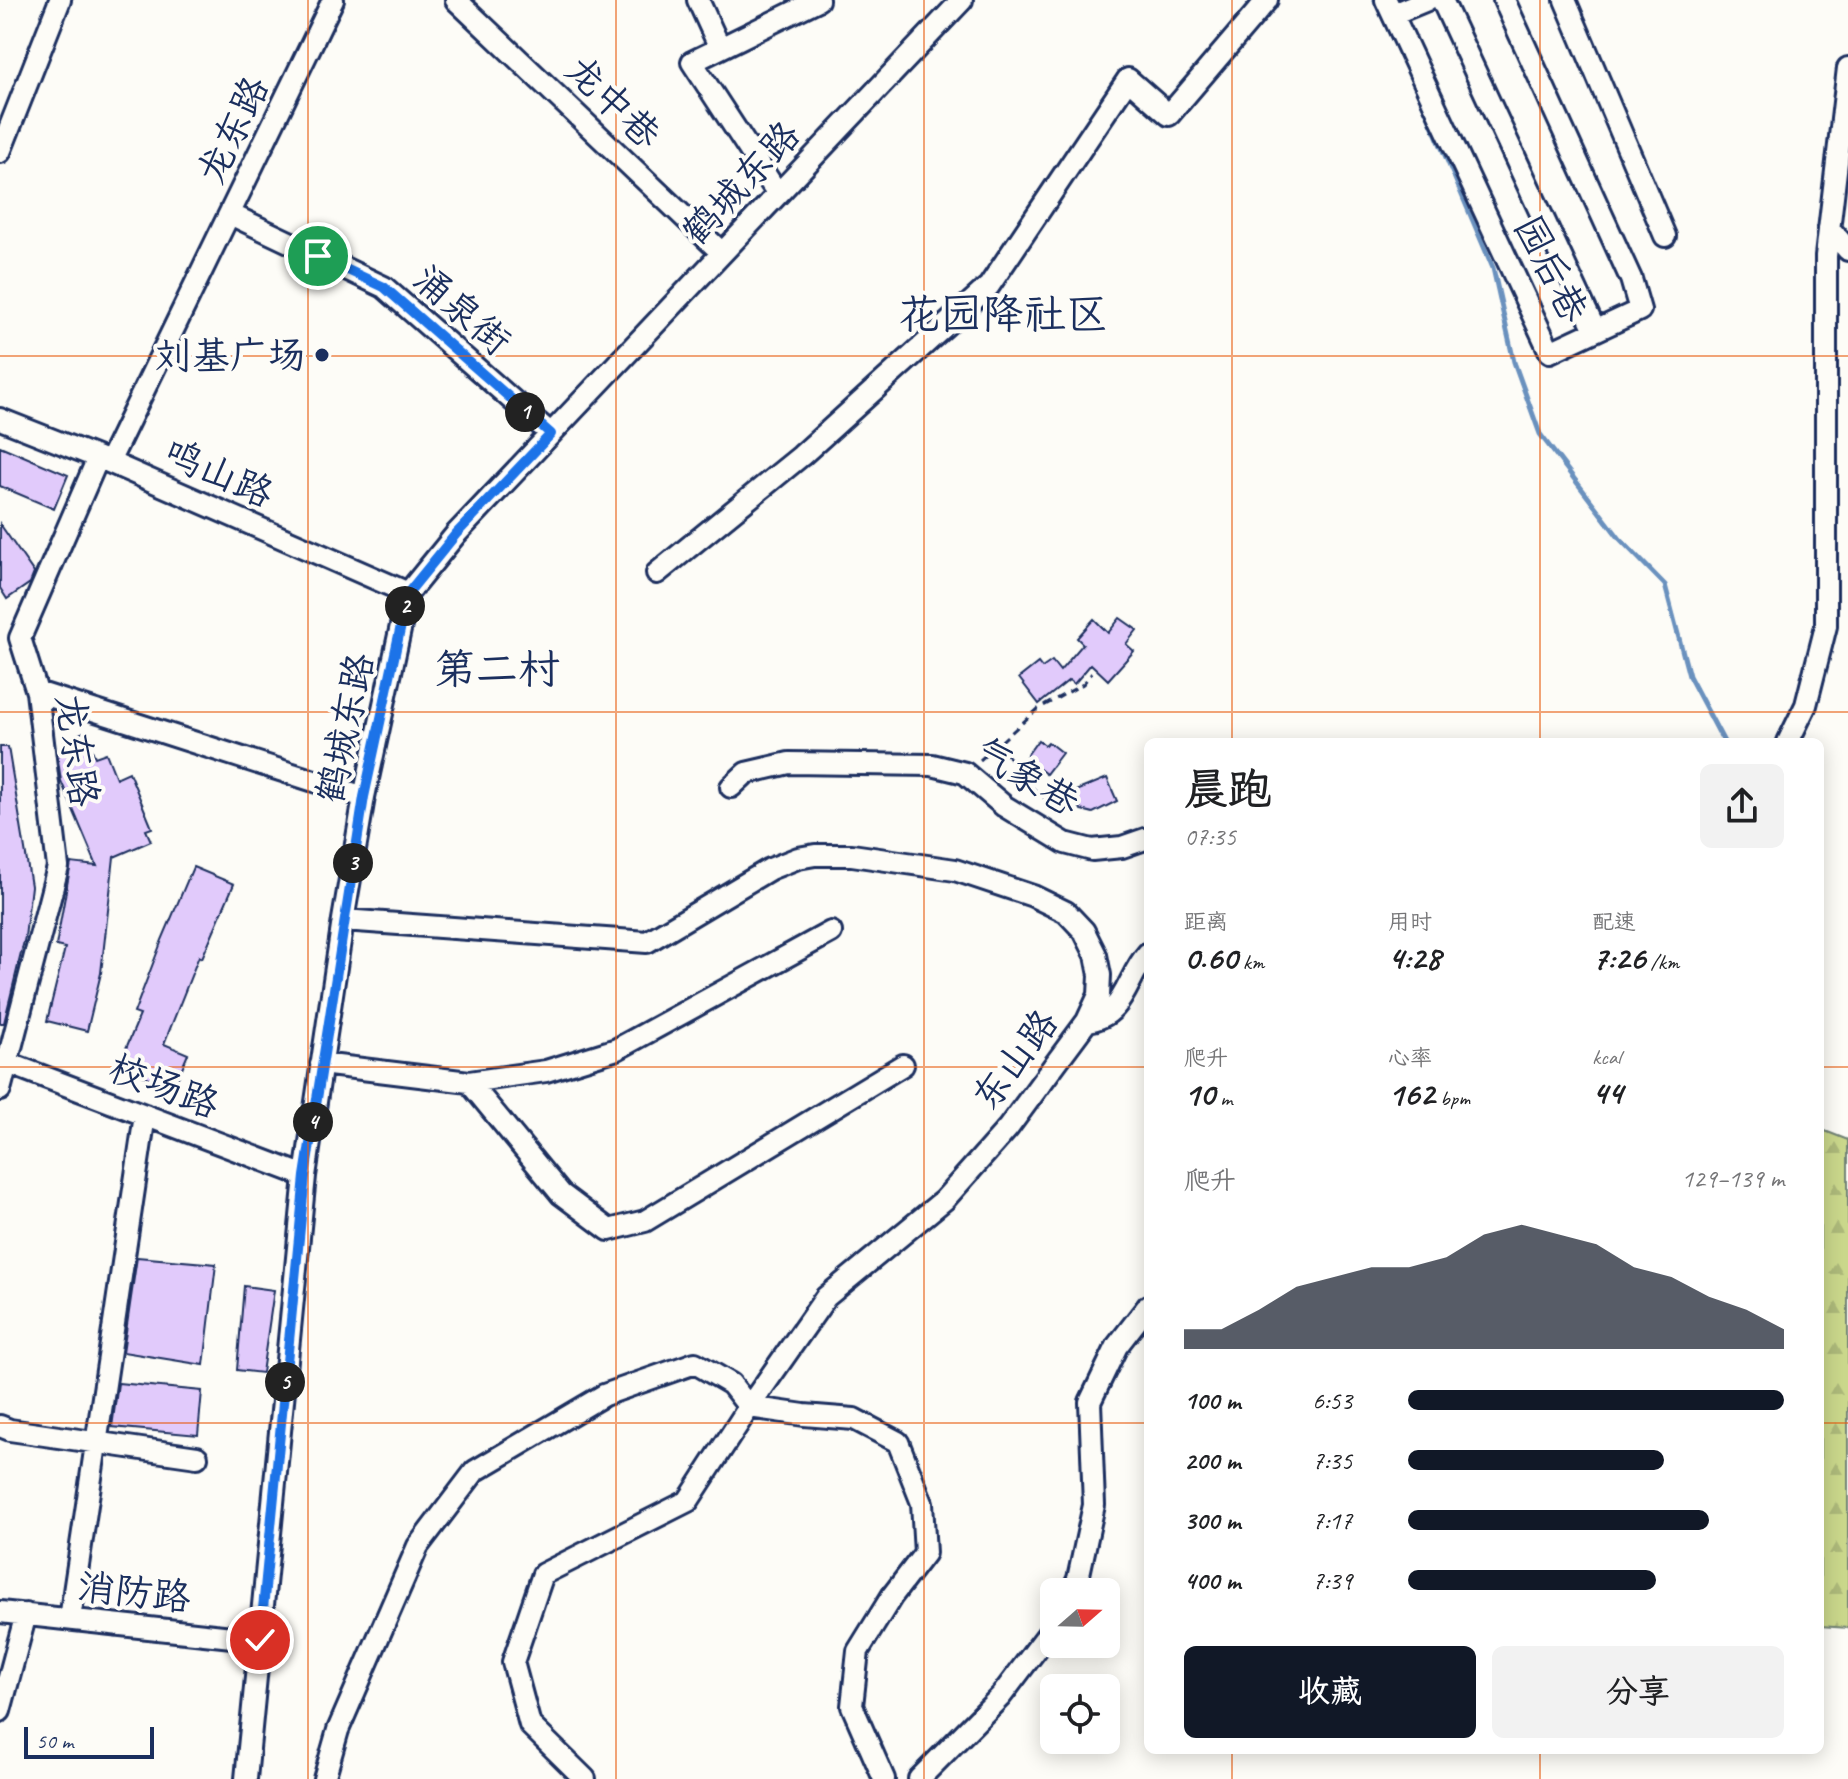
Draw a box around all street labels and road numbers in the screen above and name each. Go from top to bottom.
street label: 龙中巷 [556,45,670,159]
street label: 龙东路 [187,68,279,192]
street label: 鹤城东路 [672,111,810,255]
street label: 园后巷 [1504,208,1598,330]
street label: 涌泉街 [404,255,520,365]
street label: 鸣山路 [157,428,281,518]
street label: 鹤城东路 [306,649,384,807]
street label: 龙东路 [46,690,108,810]
street label: 气象巷 [966,727,1088,827]
street label: 东山路 [962,1000,1068,1120]
street label: 校场路 [102,1044,226,1128]
street label: 消防路 [75,1563,193,1621]

